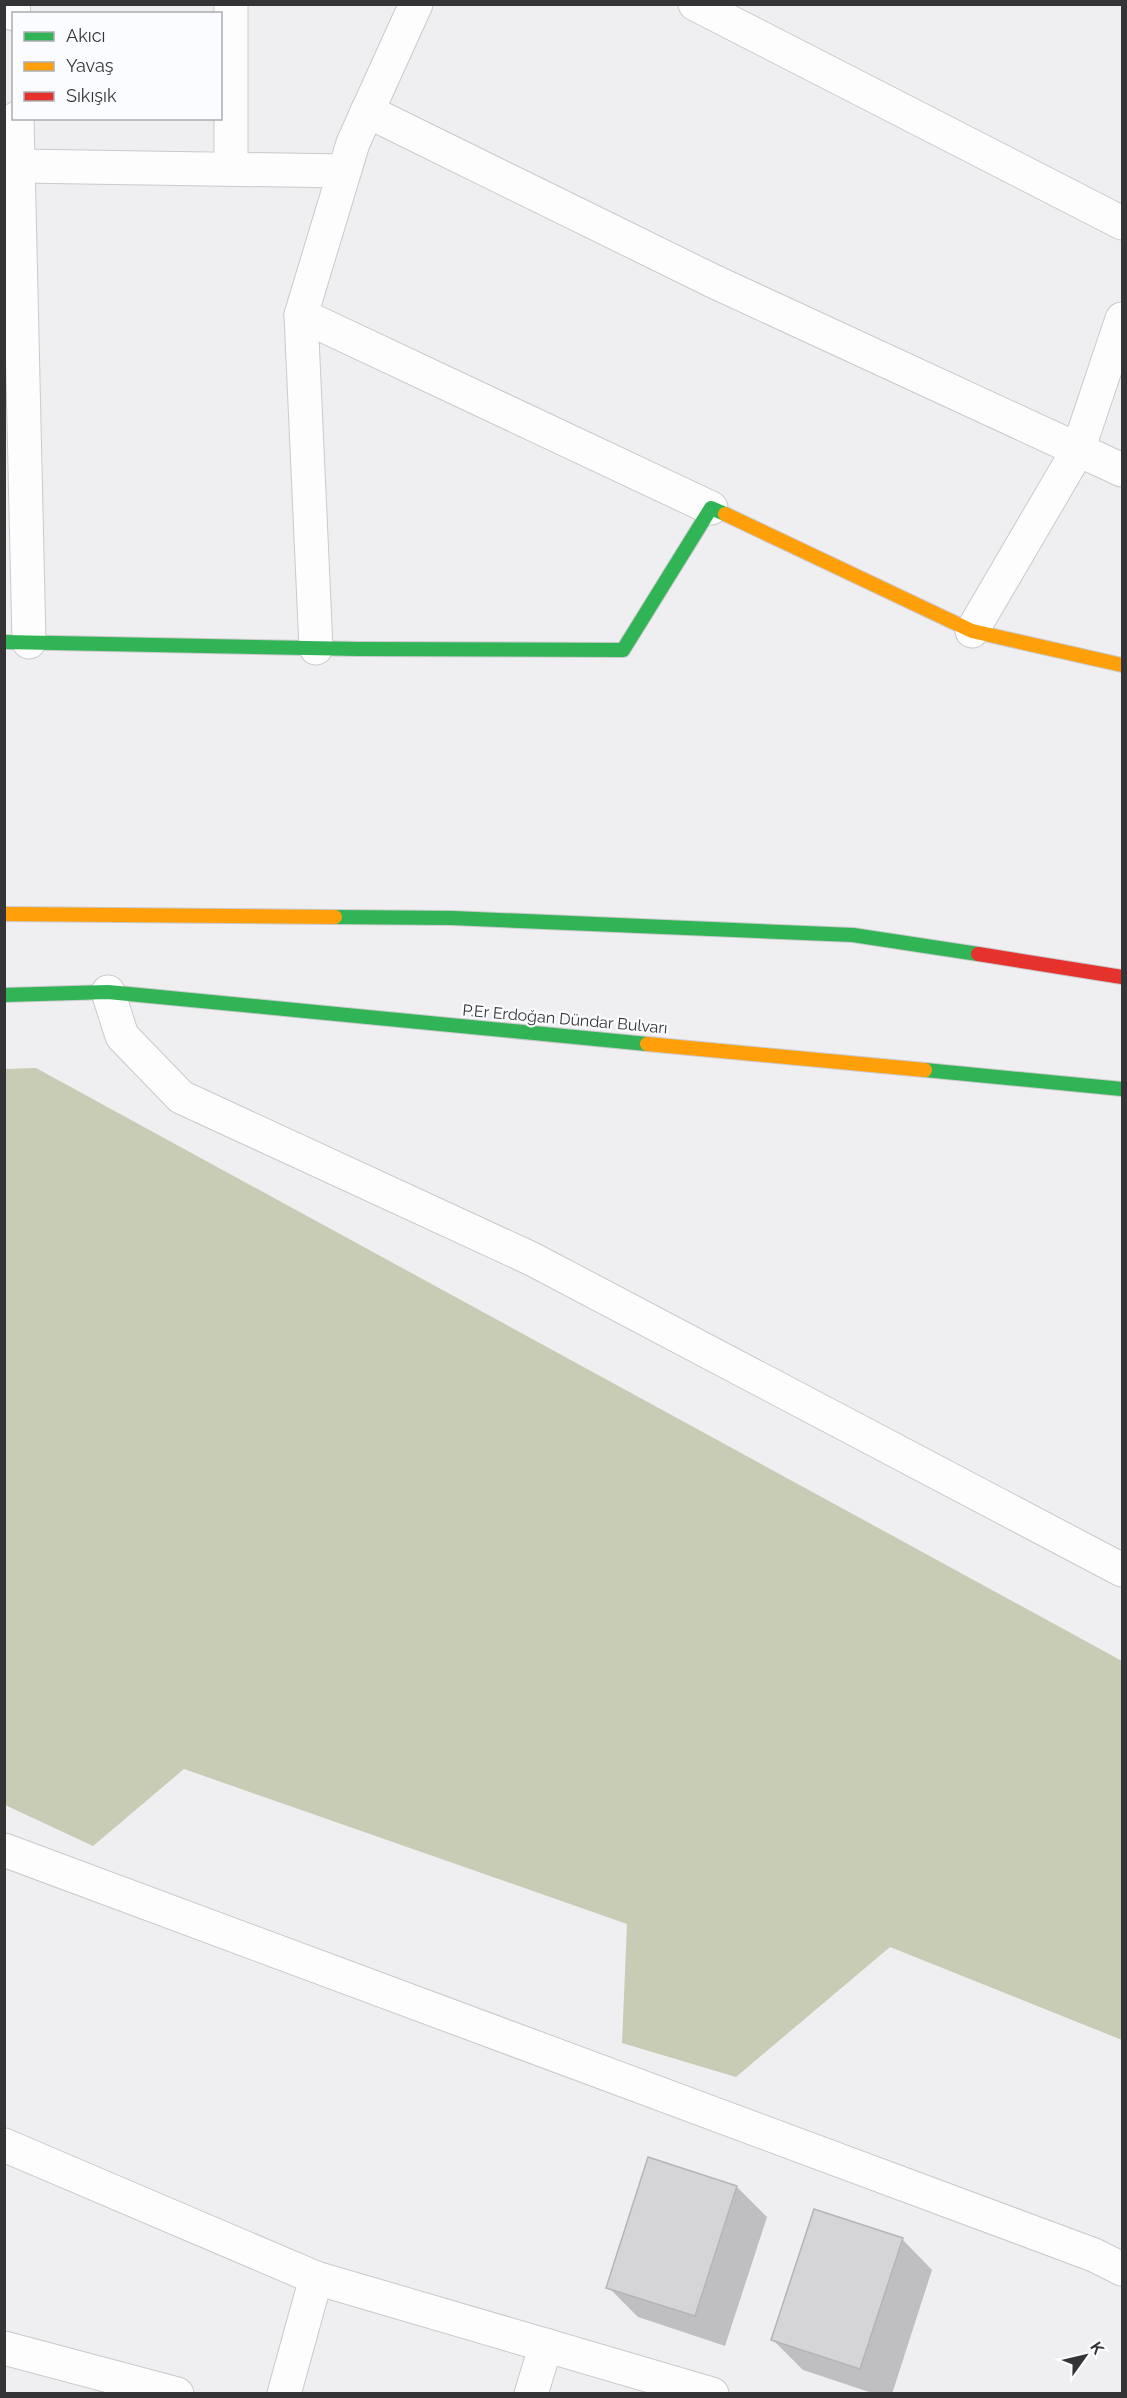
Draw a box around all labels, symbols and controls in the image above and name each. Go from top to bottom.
legend [12,12,222,120]
text: Akıcı [66,25,105,46]
text: Yavaş [66,55,114,76]
text: Sıkışık [66,85,117,106]
street label: P.Er Erdoğan Dündar Bulvarı [462,1001,668,1037]
north arrow [1055,2326,1115,2386]
text: K [1086,2338,1108,2358]

